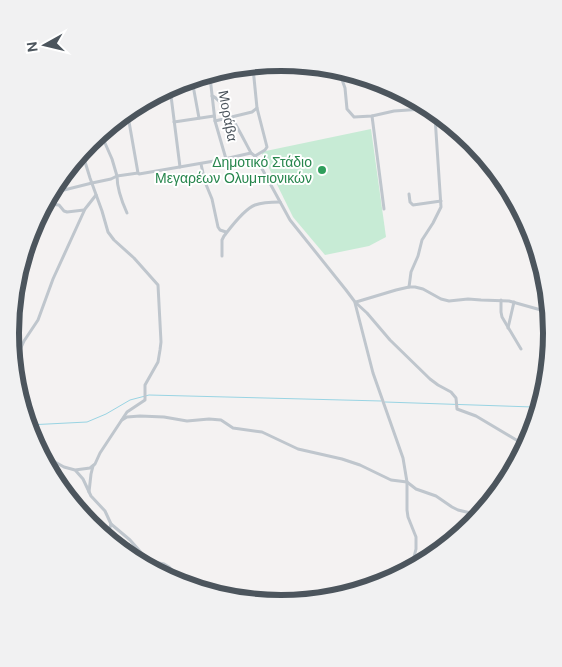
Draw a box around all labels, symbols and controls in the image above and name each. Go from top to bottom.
north arrow [20,20,70,70]
text: N [23,40,42,53]
street label: Μοράβα [214,89,242,143]
place label: Δημοτικό Στάδιο Μεγαρέων Ολυμπιονικών [155,153,312,187]
marker: Δημοτικό Στάδιο Μεγαρέων Ολυμπιονικών [316,164,328,176]

